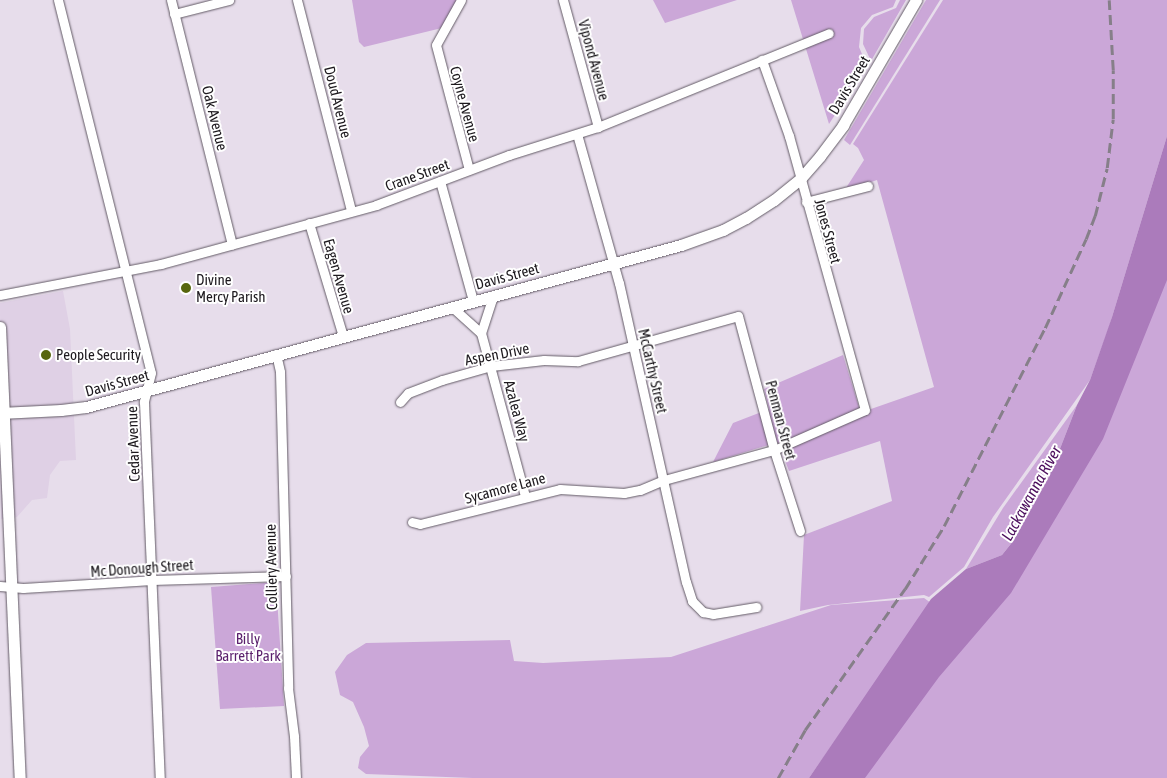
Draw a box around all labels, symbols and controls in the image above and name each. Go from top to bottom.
street label: Vipond Avenue [575,18,613,102]
street label: Davis Street [824,52,874,118]
street label: Doud Avenue [320,64,356,140]
street label: Coyne Avenue [446,64,484,144]
street label: Oak Avenue [198,84,232,152]
street label: Crane Street [382,155,452,195]
street label: Jones Street [811,197,845,265]
street label: Eagen Avenue [320,236,358,316]
street label: Davis Street [473,259,541,293]
place label: Divine Mercy Parish [196,270,266,305]
marker: Divine Mercy Parish [180,282,192,294]
street label: McCarthy Street [635,327,671,415]
street label: Aspen Drive [463,339,531,369]
place label: People Security [56,346,141,364]
marker: People Security [40,349,52,361]
street label: Davis Street [83,366,151,400]
street label: Azalea Way [500,378,534,444]
street label: Penman Street [762,378,800,462]
street label: Cedar Avenue [123,406,143,482]
water label: Lackawanna River [997,442,1065,544]
street label: Sycamore Lane [463,469,547,507]
street label: Colliery Avenue [261,524,281,610]
street label: Mc Donough Street [90,555,194,581]
park label: Billy Barrett Park [215,629,281,664]

